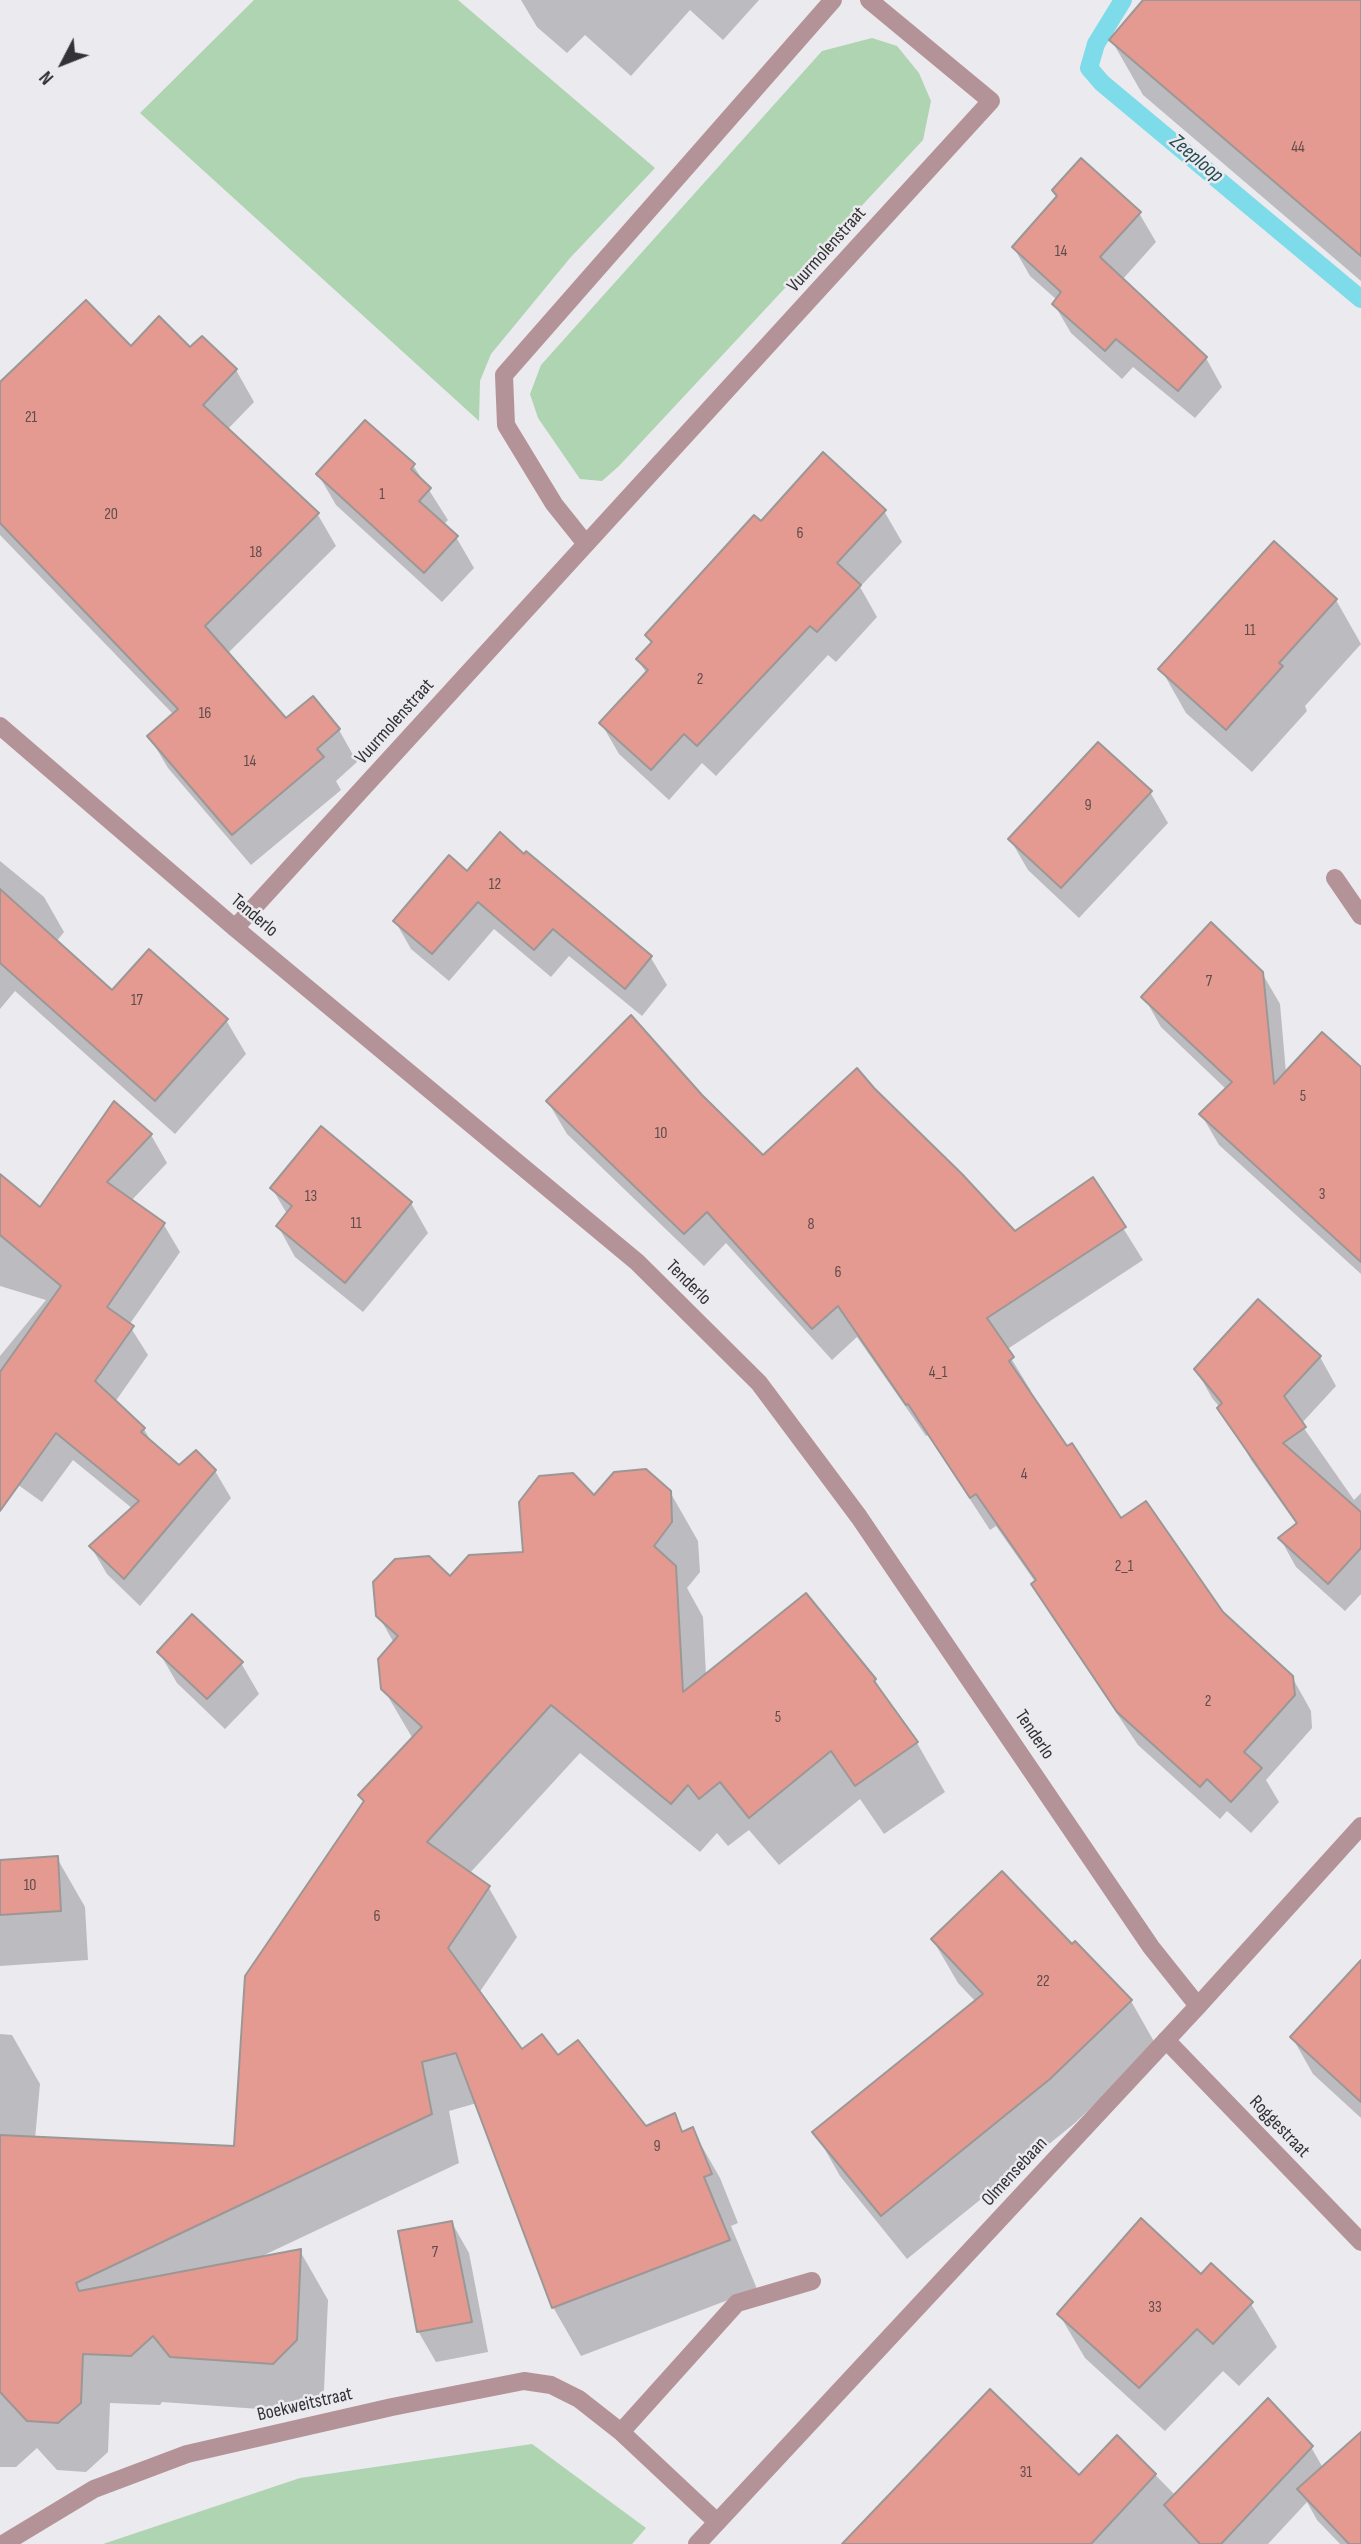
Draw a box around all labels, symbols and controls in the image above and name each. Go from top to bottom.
north arrow [28,28,98,98]
text: N [35,66,59,89]
water label: Zeeploop [1164,129,1228,189]
house number: 44 [1291,138,1305,158]
street label: Vuurmolenstraat [783,203,871,297]
house number: 14 [1055,242,1067,262]
house number: 21 [25,408,37,428]
house number: 1 [379,485,385,505]
house number: 20 [104,505,118,525]
house number: 6 [796,524,804,544]
house number: 18 [250,543,262,563]
house number: 11 [1244,621,1256,641]
house number: 2 [697,670,703,690]
street label: Vuurmolenstraat [351,675,439,769]
house number: 16 [199,704,211,724]
house number: 14 [244,752,256,772]
house number: 9 [1084,796,1092,816]
house number: 12 [489,875,501,895]
street label: Tenderlo [226,890,282,942]
house number: 7 [1206,972,1212,992]
house number: 17 [131,991,143,1011]
house number: 5 [1300,1087,1306,1107]
house number: 10 [655,1124,667,1144]
house number: 3 [1319,1185,1325,1205]
house number: 13 [305,1187,317,1207]
house number: 11 [350,1214,362,1234]
house number: 8 [807,1215,815,1235]
street label: Tenderlo [661,1256,715,1310]
house number: 6 [834,1263,842,1283]
house number: 4_1 [929,1363,947,1383]
house number: 4 [1021,1465,1027,1485]
house number: 2_1 [1115,1557,1133,1577]
house number: 2 [1205,1692,1211,1712]
street label: Tenderlo [1009,1706,1059,1764]
house number: 5 [775,1708,781,1728]
house number: 10 [24,1876,36,1896]
house number: 6 [373,1907,381,1927]
house number: 22 [1036,1972,1050,1992]
street label: Roggestraat [1244,2091,1314,2163]
street label: Olmensebaan [977,2133,1053,2211]
house number: 9 [653,2137,661,2157]
house number: 7 [432,2243,438,2263]
house number: 33 [1148,2298,1162,2318]
street label: Boekweitstraat [255,2383,355,2427]
house number: 31 [1020,2463,1032,2483]

